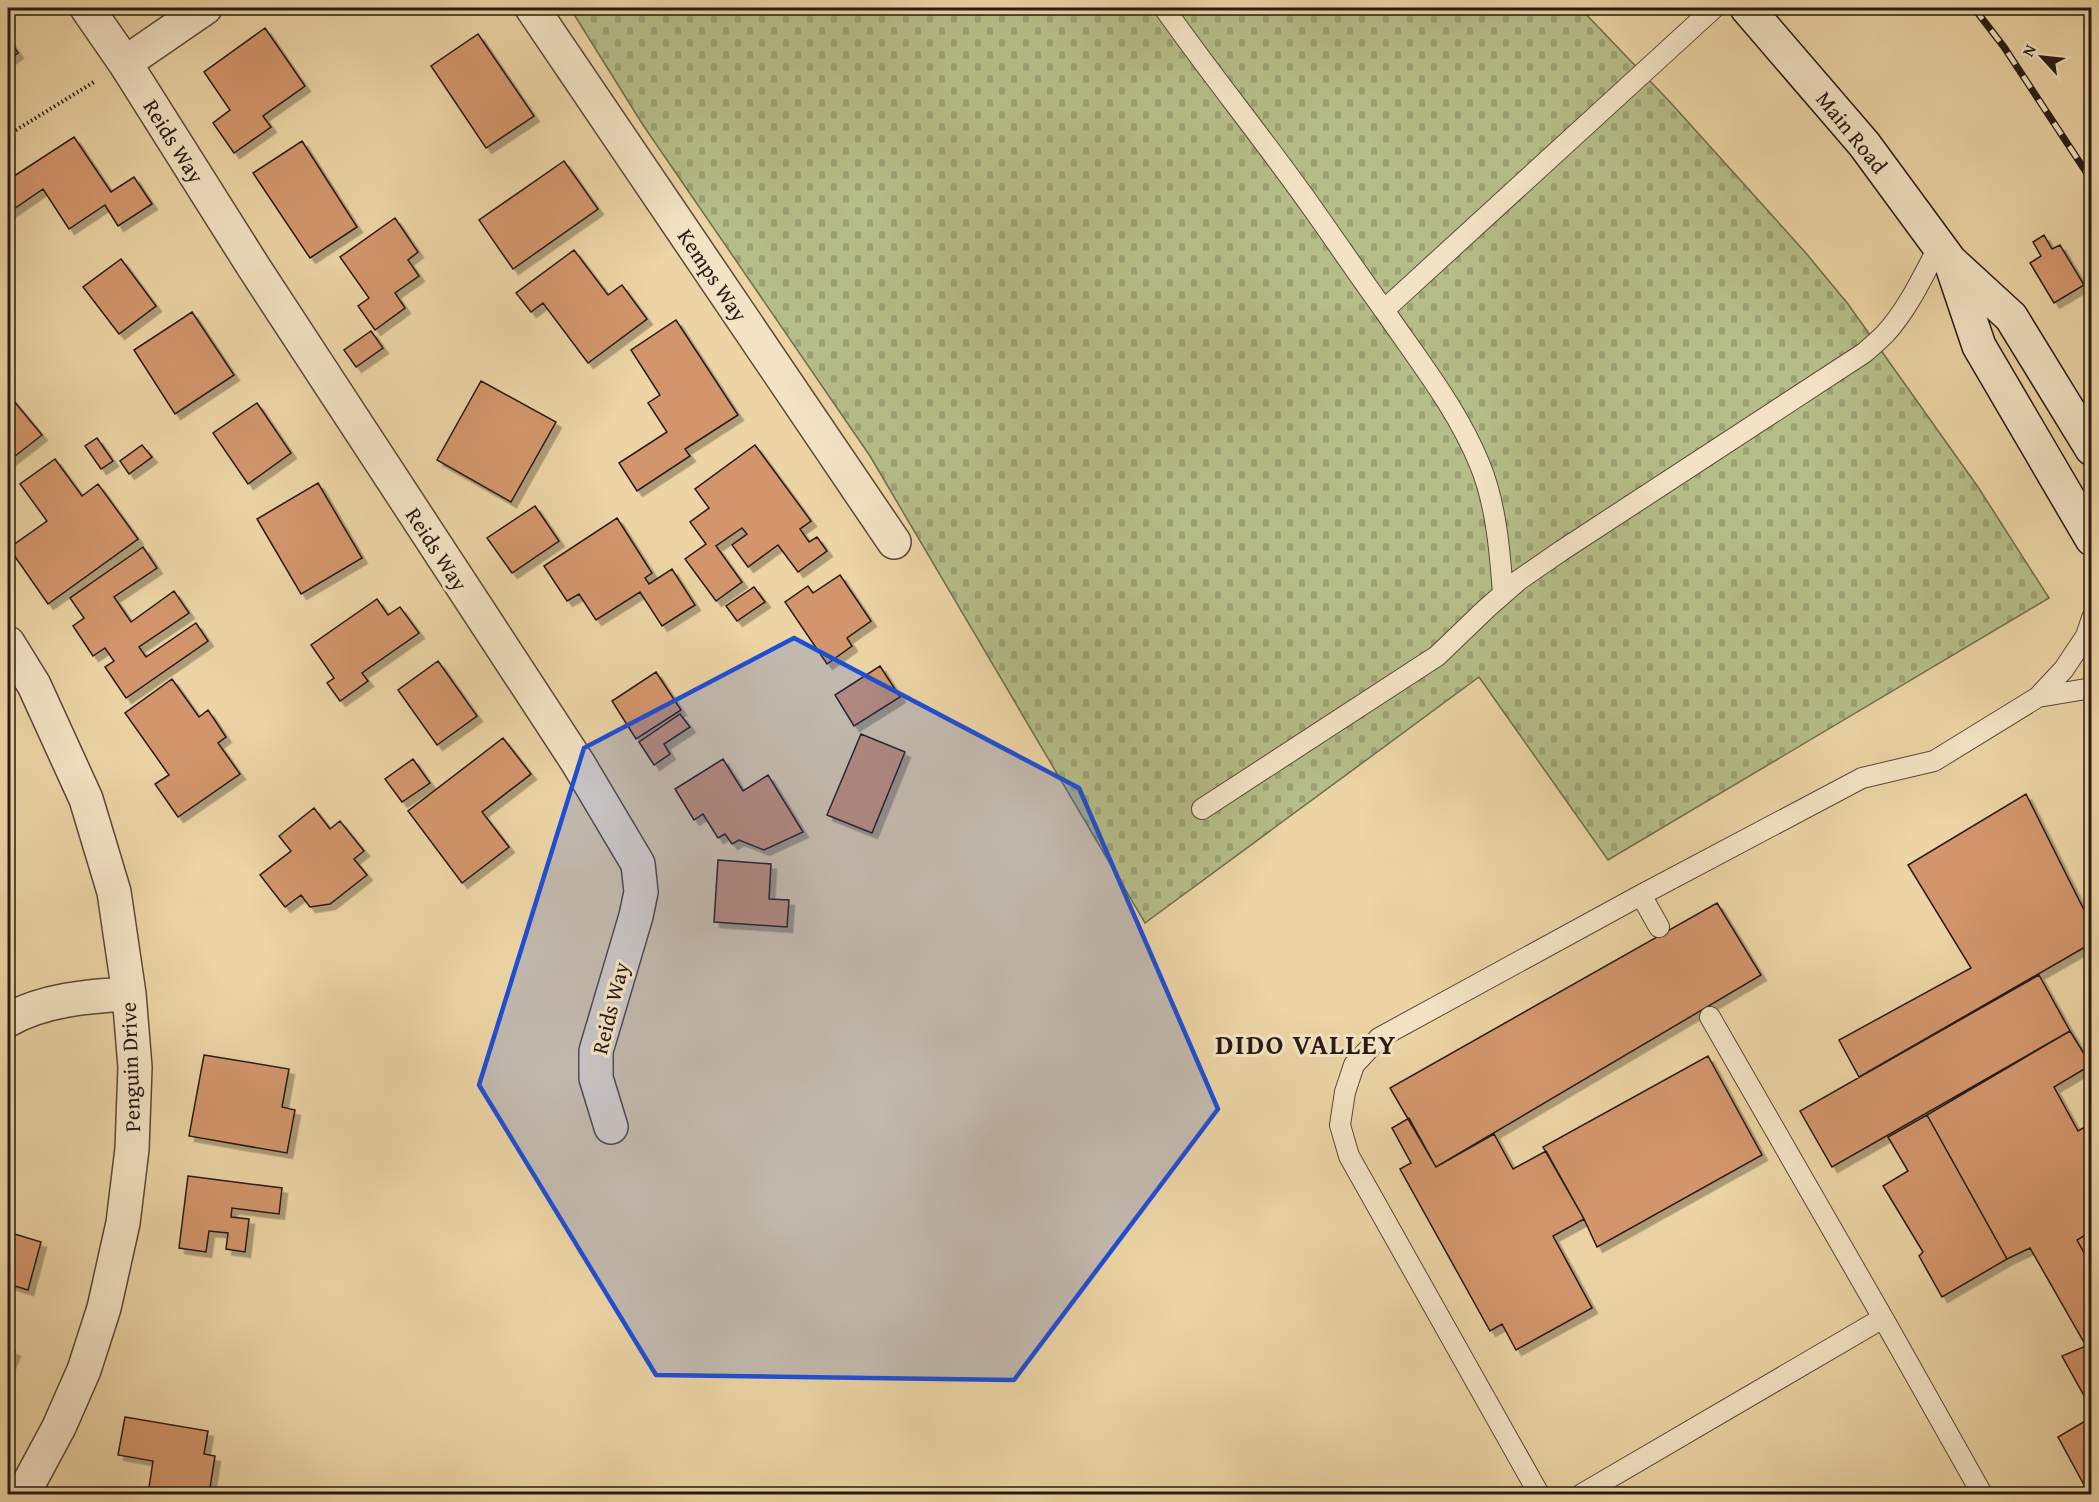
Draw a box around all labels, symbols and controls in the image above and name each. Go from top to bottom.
north arrow [2012,27,2072,87]
text: N [2016,40,2042,60]
street label: Main Road [1809,84,1895,180]
street label: Reids Way [136,93,212,189]
street label: Kemps Way [670,222,756,328]
street label: Reids Way [398,501,476,597]
street label: Reids Way [583,959,637,1057]
street label: Penguin Drive [112,1001,148,1133]
district label: DIDO VALLEY [1215,1023,1397,1064]

